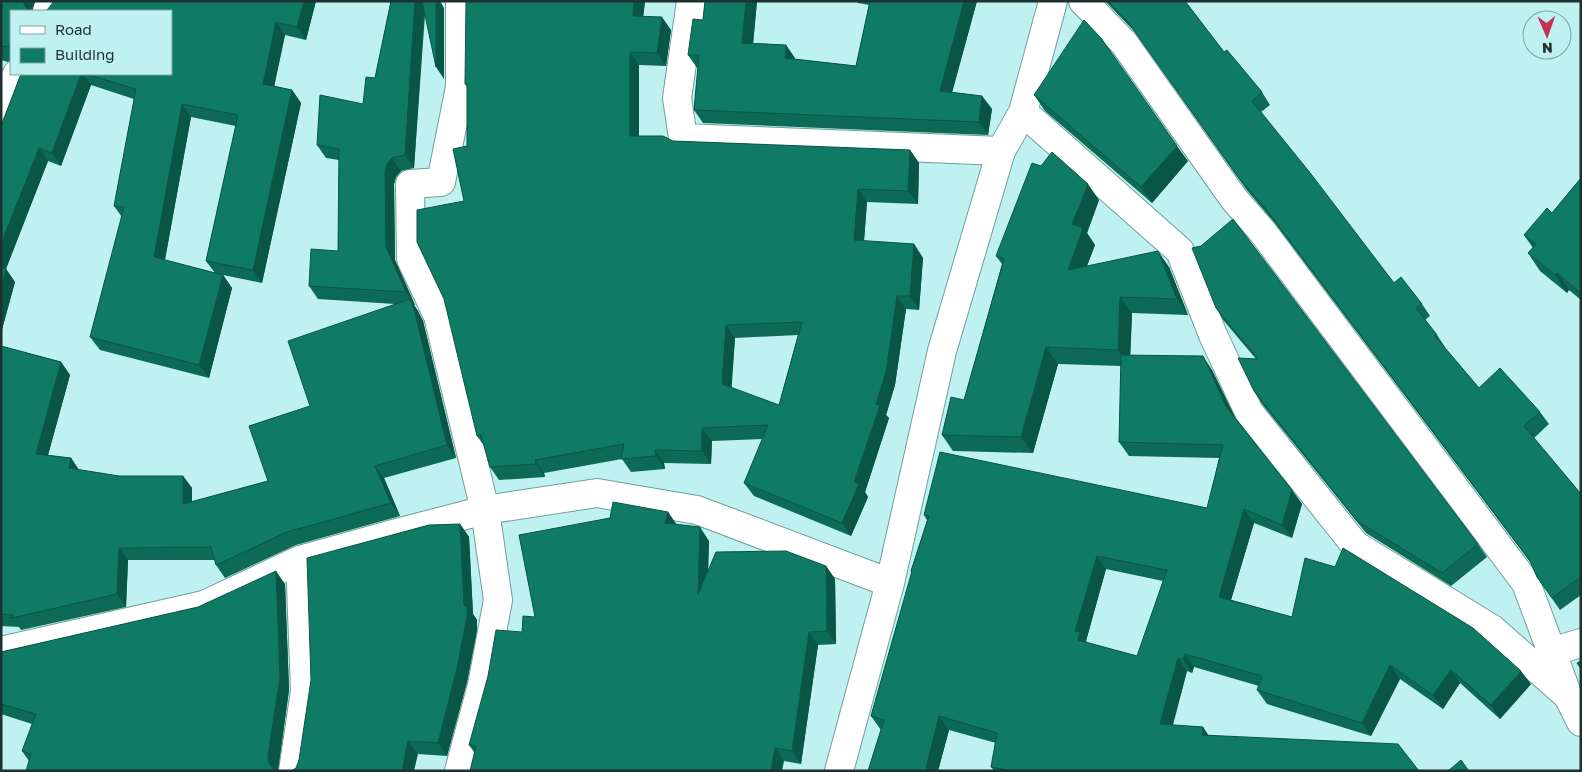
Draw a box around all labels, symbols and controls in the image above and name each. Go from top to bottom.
legend [10,10,172,75]
north arrow [1522,10,1572,60]
text: Road [55,20,92,38]
text: N [1542,40,1553,57]
text: Building [55,45,115,63]

